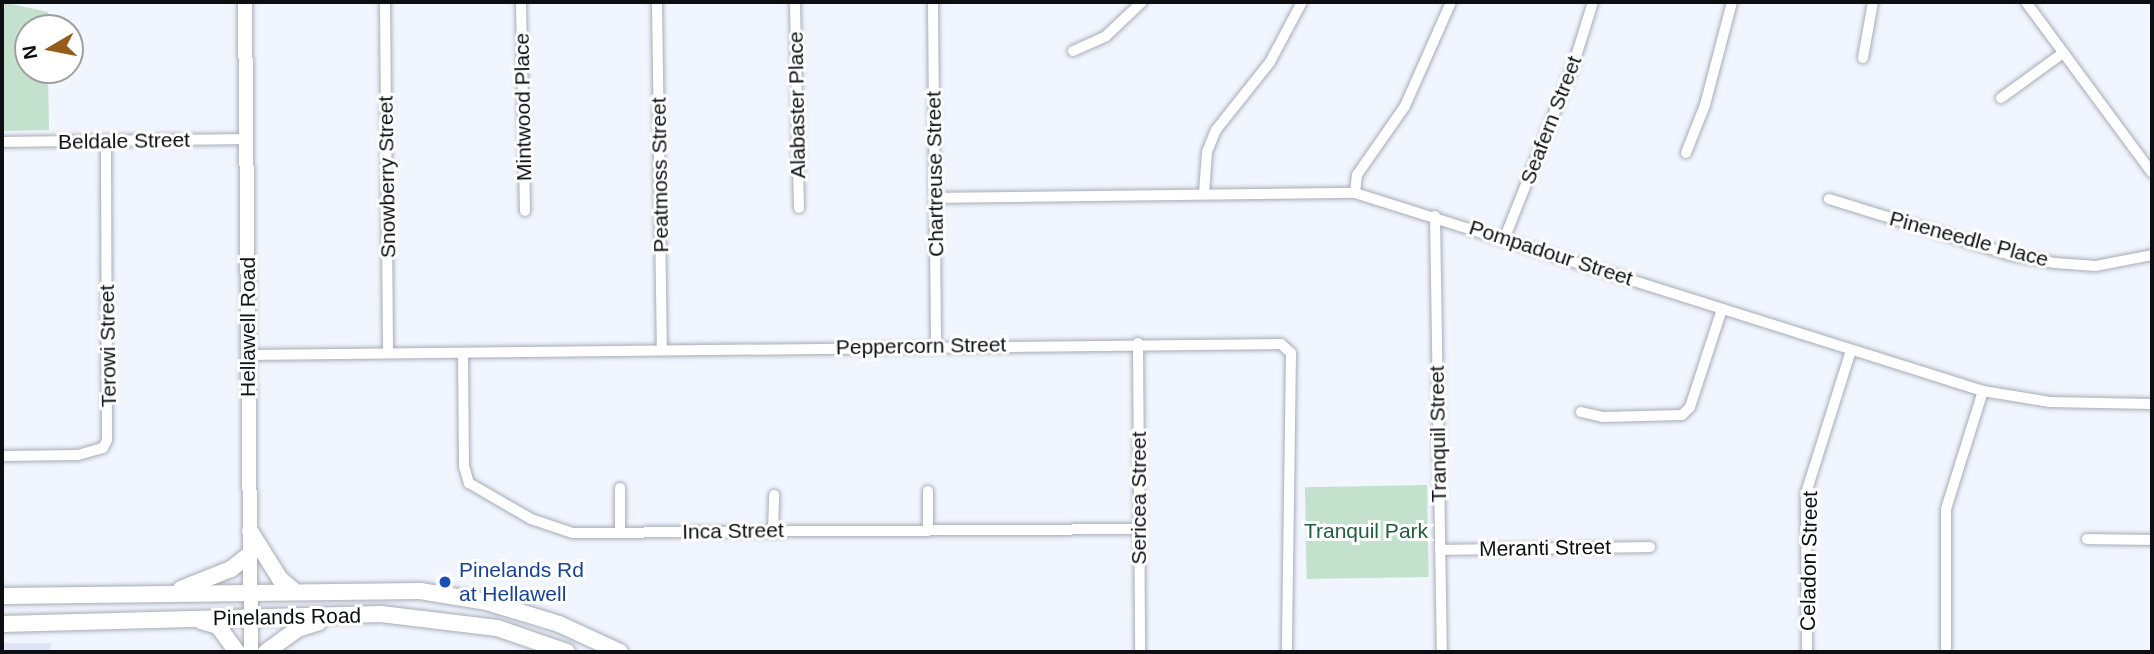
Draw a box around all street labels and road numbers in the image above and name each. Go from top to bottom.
street label: Alabaster Place [783,31,811,179]
street label: Mintwood Place [509,33,537,181]
street label: Seafern Street [1515,52,1587,188]
street label: Chartreuse Street [921,91,949,257]
street label: Snowberry Street [373,96,401,258]
street label: Peatmoss Street [646,97,674,253]
street label: Beldale Street [58,127,190,155]
street label: Pineneedle Place [1887,206,2051,272]
street label: Pompadour Street [1466,215,1636,291]
street label: Hellawell Road [235,257,261,397]
street label: Terowi Street [94,285,122,407]
street label: Peppercorn Street [836,332,1006,360]
street label: Tranquil Street [1424,365,1452,503]
street label: Sericea Street [1126,431,1152,565]
street label: Celadon Street [1795,491,1823,631]
street label: Inca Street [682,518,784,544]
street label: Meranti Street [1479,534,1611,562]
street label: Pinelands Road [213,603,361,631]

